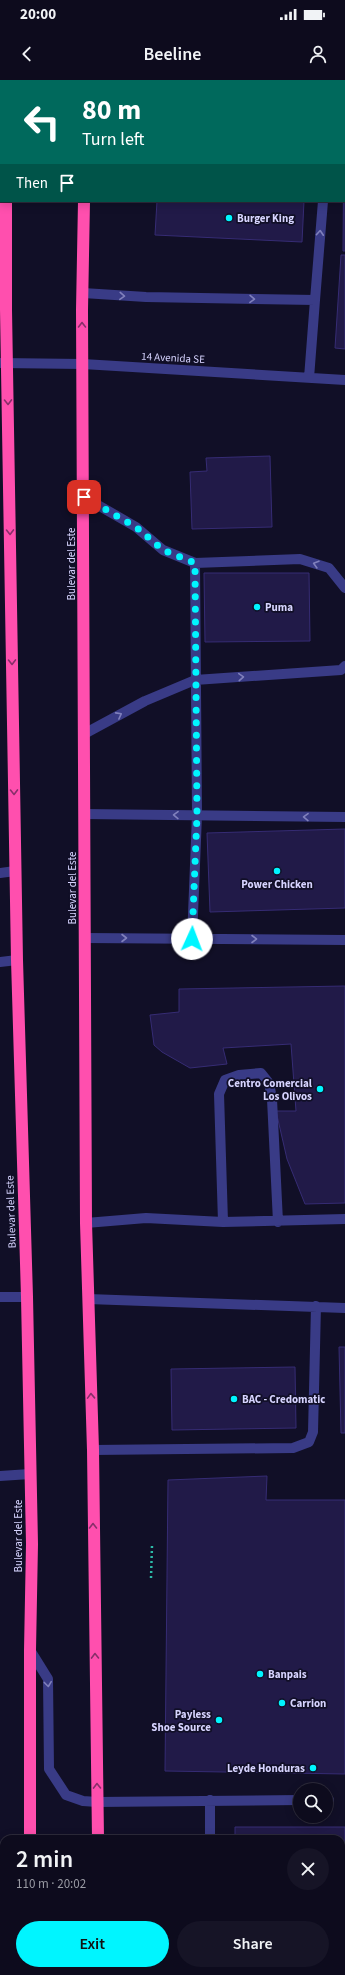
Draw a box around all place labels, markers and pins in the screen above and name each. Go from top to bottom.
place label: Burger King [237,211,294,226]
marker: Burger King [224,213,234,223]
pin [67,480,101,514]
place label: Puma [265,600,293,615]
marker: Puma [252,602,262,612]
marker: Power Chicken [272,866,282,876]
place label: Power Chicken [241,877,313,892]
place label: Centro Comercial Los Olivos [228,1076,313,1104]
marker: Centro Comercial Los Olivos [315,1084,325,1094]
place label: BAC - Credomatic [242,1392,326,1407]
marker: BAC - Credomatic [229,1394,239,1404]
place label: Banpais [268,1667,307,1682]
marker: Banpais [255,1669,265,1679]
place label: Carrion [290,1696,326,1711]
marker: Carrion [277,1698,287,1708]
place label: Payless Shoe Source [151,1707,211,1735]
marker: Payless Shoe Source [214,1715,224,1725]
place label: Leyde Honduras [227,1761,305,1776]
marker: Leyde Honduras [308,1763,318,1773]

